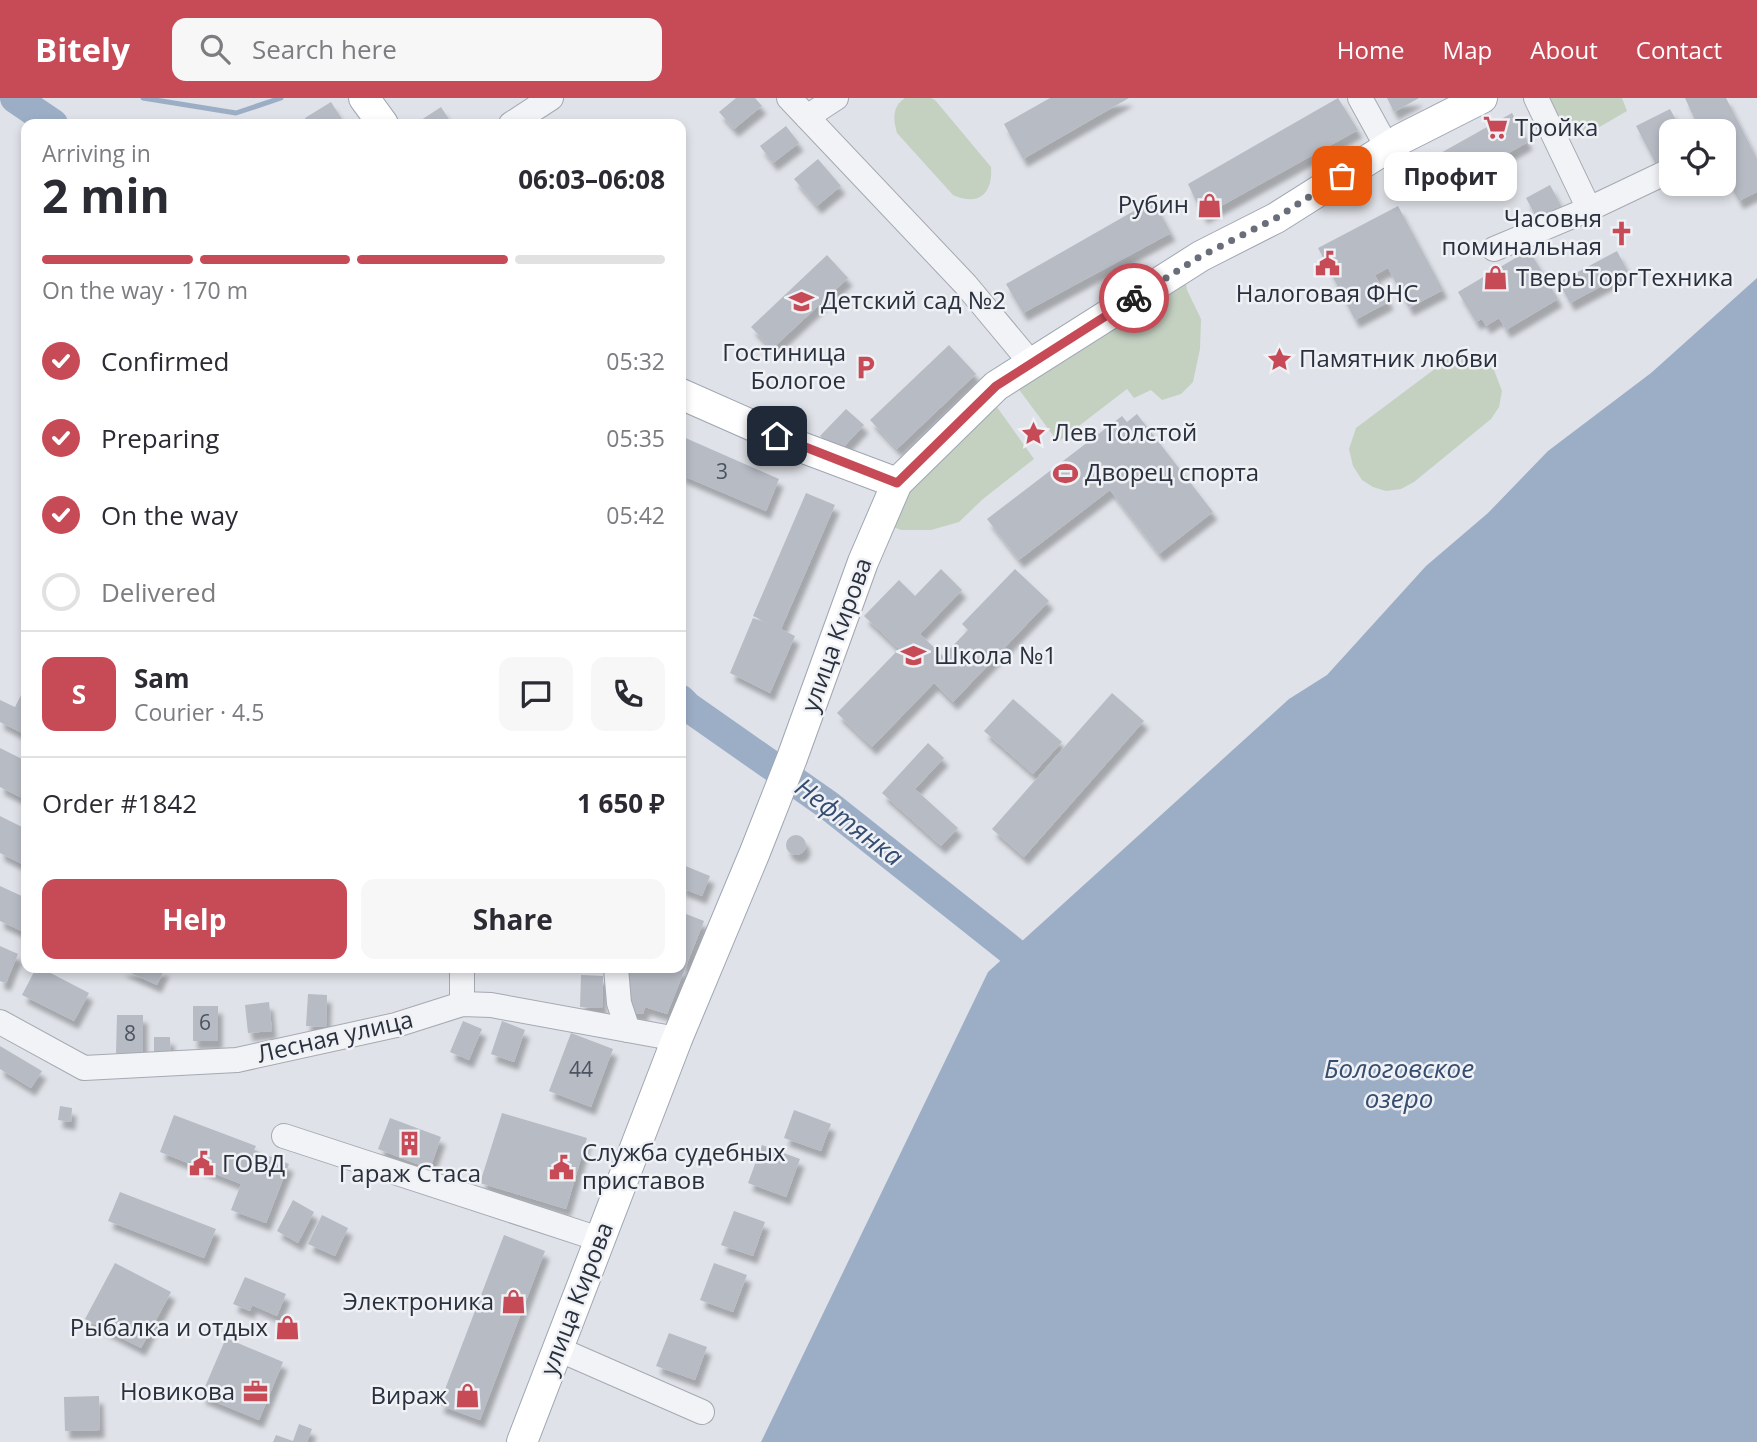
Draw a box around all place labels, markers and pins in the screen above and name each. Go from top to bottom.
place label: Тройка [1515,110,1598,143]
supermarket icon: Тройка [1481,114,1509,142]
pin [1312,146,1372,206]
callout: Профит [1384,152,1517,200]
place label: Рубин [1118,187,1189,220]
shop icon: Рубин [1195,191,1223,219]
place label: Часовня поминальная [1442,201,1602,262]
church icon: Часовня поминальная [1608,219,1636,247]
public building icon: Налоговая ФНС [1313,249,1341,277]
place label: ТверьТоргТехника [1516,260,1733,293]
shop icon: ТверьТоргТехника [1482,264,1510,292]
place label: Налоговая ФНС [1236,276,1418,309]
place label: Детский сад №2 [821,283,1006,316]
school or university icon: Детский сад №2 [787,287,815,315]
place label: Гостиница Бологое [722,335,846,396]
place label: Памятник любви [1299,341,1498,374]
place icon: Памятник любви [1265,345,1293,373]
parking icon: Гостиница Бологое [852,353,880,381]
pin [747,406,807,466]
place label: Лев Толстой [1053,415,1197,448]
place icon: Лев Толстой [1019,419,1047,447]
place label: Дворец спорта [1085,455,1259,488]
sports icon: Дворец спорта [1051,459,1079,487]
place label: Школа №1 [934,638,1057,671]
school or university icon: Школа №1 [900,642,928,670]
building icon: Гараж Стаса [396,1129,424,1157]
place label: Служба судебных приставов [582,1135,786,1196]
place label: ГОВД [222,1146,285,1179]
public building icon: ГОВД [188,1150,216,1178]
public building icon: Служба судебных приставов [548,1153,576,1181]
place label: Гараж Стаса [339,1156,481,1189]
place label: Электроника [343,1284,494,1317]
shop icon: Электроника [500,1288,528,1316]
place label: Рыбалка и отдых [70,1310,268,1343]
shop icon: Рыбалка и отдых [274,1314,302,1342]
place label: Новикова [120,1374,235,1407]
office icon: Новикова [241,1378,269,1406]
place label: Вираж [371,1378,447,1411]
shop icon: Вираж [453,1382,481,1410]

